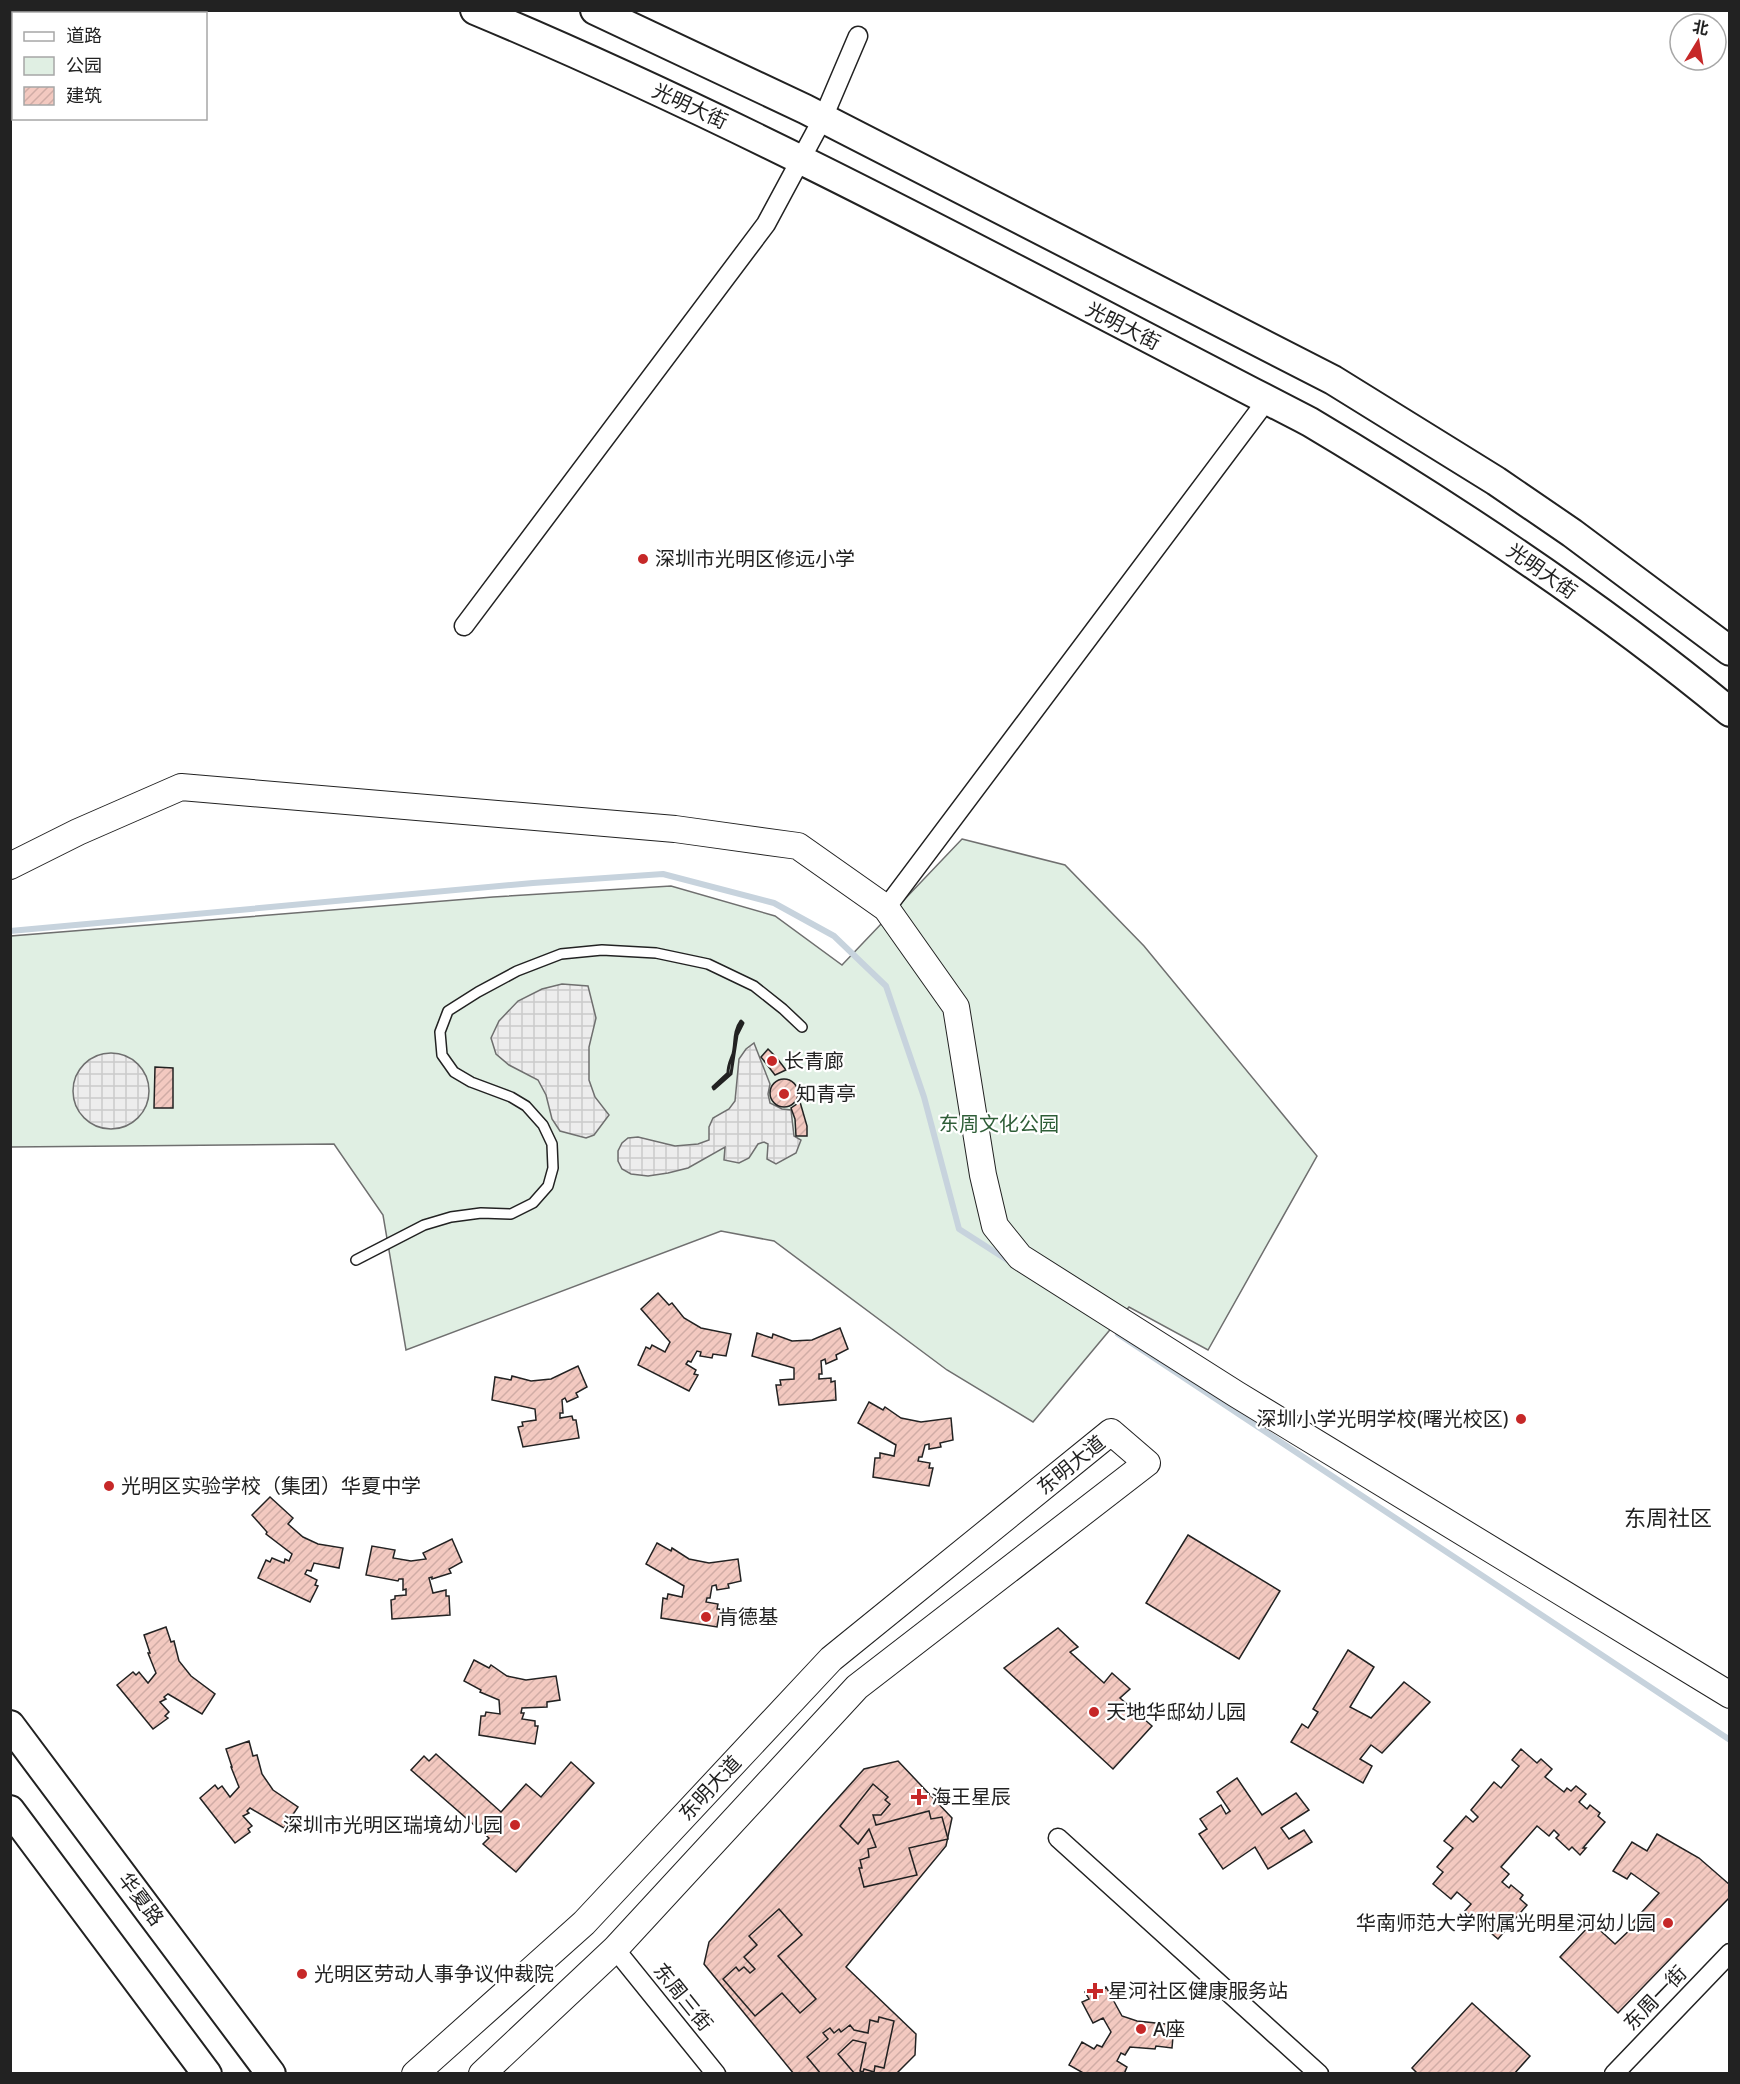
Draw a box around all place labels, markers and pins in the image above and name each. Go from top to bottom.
place label: 深圳市光明区修远小学 [655,547,855,571]
marker: 深圳市光明区修远小学 [636,552,650,566]
place label: 长青廊 [784,1049,844,1073]
marker: 长青廊 [765,1054,779,1068]
place label: 知青亭 [796,1082,856,1106]
marker: 知青亭 [777,1087,791,1101]
place label: 深圳小学光明学校(曙光校区) [1256,1407,1509,1431]
marker: 深圳小学光明学校(曙光校区) [1514,1412,1528,1426]
place label: 光明区实验学校（集团）华夏中学 [121,1474,421,1498]
marker: 光明区实验学校（集团）华夏中学 [102,1479,116,1493]
place label: 肯德基 [718,1605,778,1629]
marker: 肯德基 [699,1610,713,1624]
place label: 天地华邸幼儿园 [1106,1700,1246,1724]
marker: 天地华邸幼儿园 [1087,1705,1101,1719]
place label: 海王星辰 [931,1785,1011,1809]
marker: 海王星辰 [912,1790,926,1804]
place label: 深圳市光明区瑞境幼儿园 [283,1813,503,1837]
marker: 深圳市光明区瑞境幼儿园 [508,1818,522,1832]
place label: 华南师范大学附属光明星河幼儿园 [1356,1911,1656,1935]
marker: 华南师范大学附属光明星河幼儿园 [1661,1916,1675,1930]
place label: 光明区劳动人事争议仲裁院 [314,1962,554,1986]
marker: 光明区劳动人事争议仲裁院 [295,1967,309,1981]
place label: 星河社区健康服务站 [1108,1979,1288,2003]
marker: 星河社区健康服务站 [1086,1982,1104,2000]
place label: A座 [1153,2017,1185,2041]
marker: A座 [1134,2022,1148,2036]

